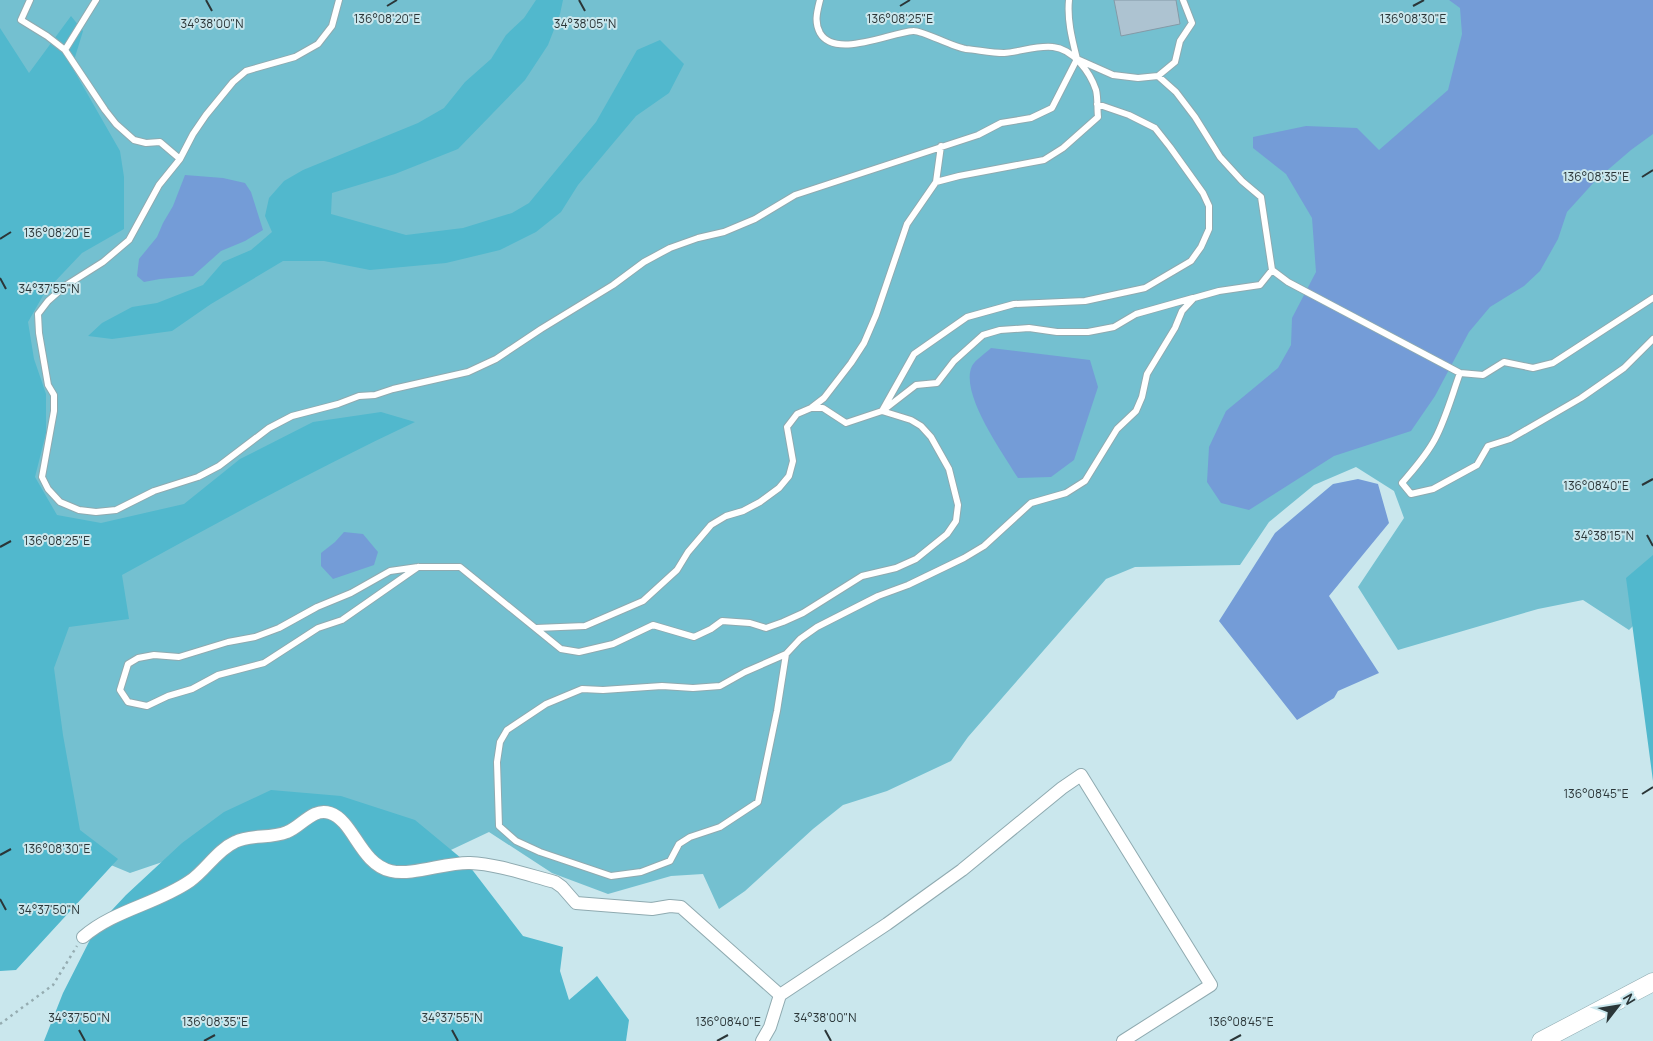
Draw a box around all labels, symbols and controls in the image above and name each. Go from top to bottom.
text: 136°08'20"E [354,10,421,27]
text: 136°08'25"E [867,10,933,27]
text: 136°08'30"E [1380,10,1446,27]
text: 34°38'00"N [181,15,243,32]
text: 34°38'05"N [554,15,616,32]
text: 136°08'35"E [1563,168,1629,185]
text: 136°08'20"E [24,224,91,241]
text: 34°37'55"N [18,280,80,297]
text: 136°08'40"E [1563,477,1629,494]
text: 34°38'15"N [1574,527,1634,544]
text: 136°08'25"E [24,532,90,549]
text: 136°08'45"E [1563,785,1629,802]
text: 136°08'30"E [24,840,90,857]
text: 34°37'50"N [18,901,80,918]
north arrow [1593,981,1643,1031]
text: N [1619,990,1640,1008]
text: 34°37'50"N [48,1009,110,1026]
text: 34°37'55"N [421,1009,483,1026]
text: 34°38'00"N [794,1009,856,1026]
text: 136°08'35"E [182,1013,248,1030]
text: 136°08'40"E [695,1013,761,1030]
text: 136°08'45"E [1208,1013,1274,1030]

